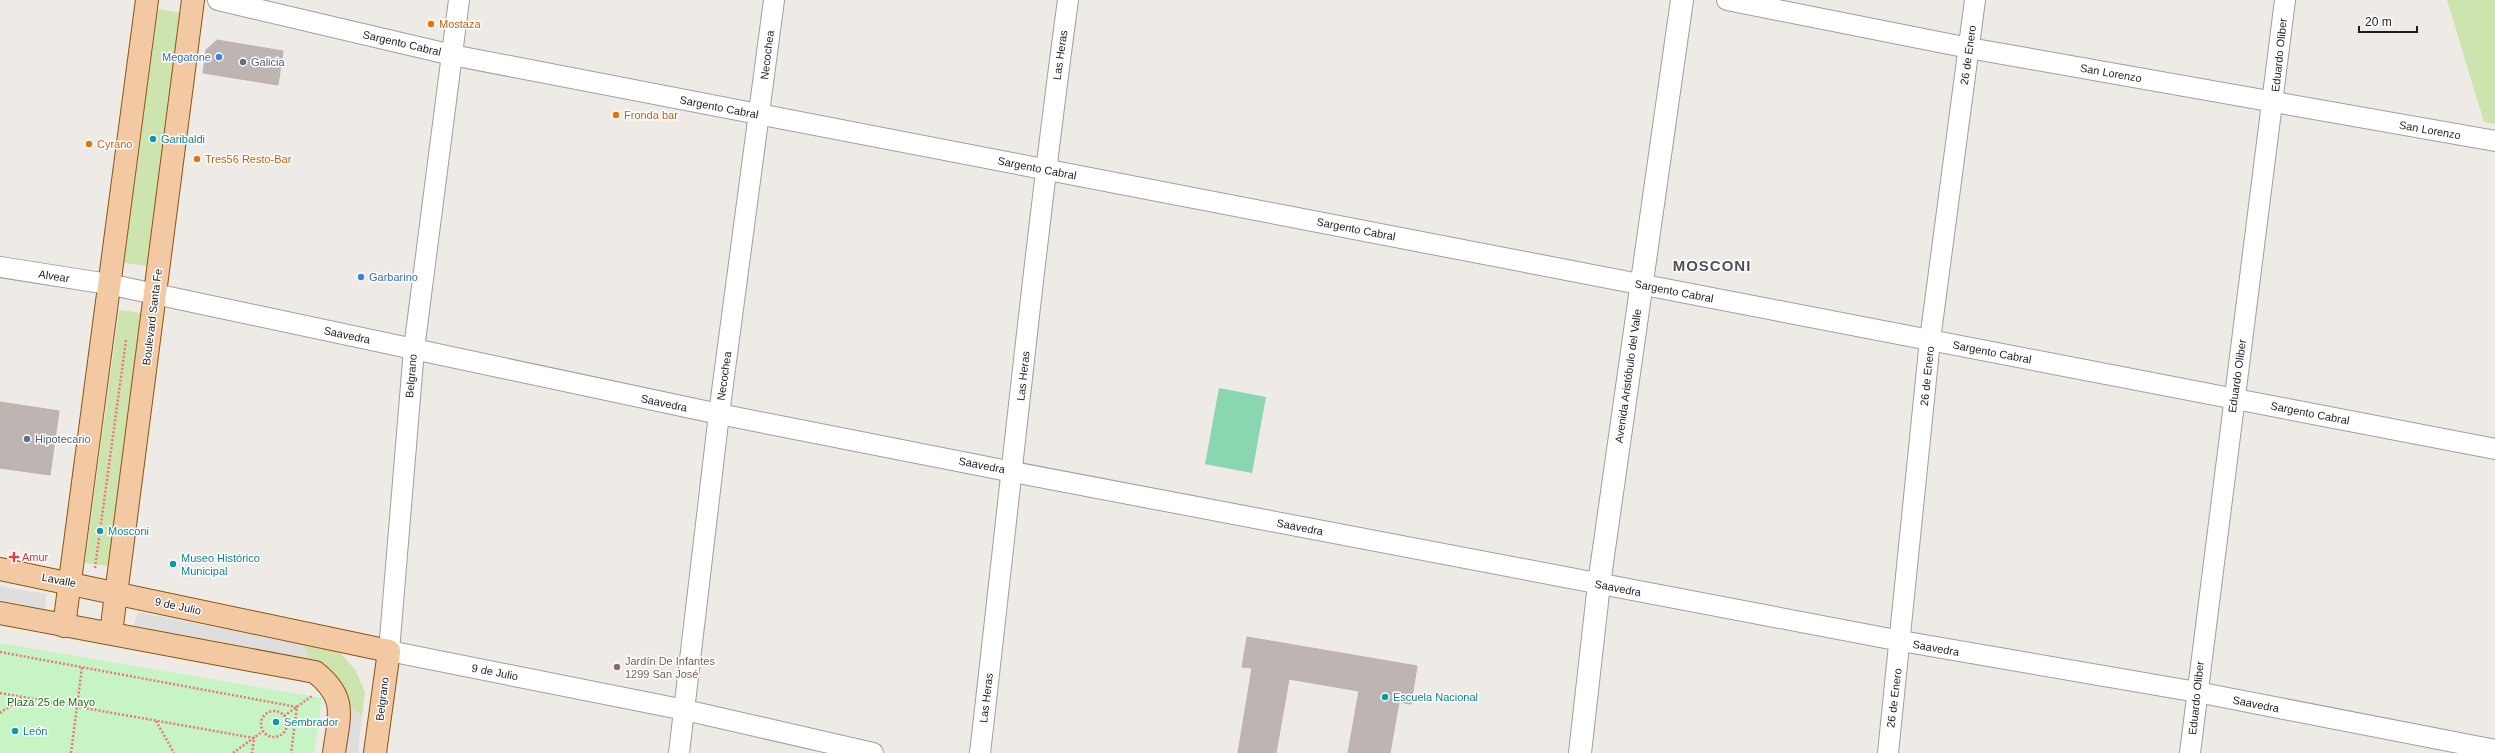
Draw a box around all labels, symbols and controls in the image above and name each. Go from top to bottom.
scale bar [2359,8,2417,34]
text: 20 m [2365,15,2392,29]
street label: Eduardo Oliber [2269,17,2289,92]
place label: Mostaza [439,18,481,30]
marker: Mostaza [426,19,436,29]
street label: 26 de Enero [1958,24,1978,86]
street label: Sargento Cabral [362,28,442,58]
street label: Necochea [758,29,776,80]
street label: Las Heras [1051,29,1069,81]
place label: Megatone [162,51,211,63]
marker: Megatone [214,52,224,62]
place label: Galicia [251,56,286,68]
marker: Galicia [238,57,248,67]
street label: San Lorenzo [2079,62,2143,84]
street label: Sargento Cabral [679,93,759,121]
place label: Fronda bar [624,109,678,121]
marker: Fronda bar [611,110,621,120]
street label: San Lorenzo [2398,119,2462,141]
place label: Garibaldi [161,133,205,145]
marker: Garibaldi [148,134,158,144]
place label: Cyrano [97,138,132,150]
marker: Cyrano [84,139,94,149]
place label: Tres56 Resto-Bar [205,153,292,165]
marker: Tres56 Resto-Bar [192,154,202,164]
street label: Sargento Cabral [997,154,1077,182]
street label: Sargento Cabral [1316,215,1396,243]
district label: MOSCONI [1673,257,1751,274]
street label: Alvear [38,268,71,284]
street label: Boulevard Santa Fe [140,268,164,366]
place label: Garbarino [369,271,418,283]
marker: Garbarino [356,272,366,282]
street label: Sargento Cabral [1634,277,1714,305]
street label: Avenida Aristóbulo del Valle [1613,308,1643,444]
street label: Saavedra [323,324,372,346]
street label: Sargento Cabral [1952,338,2032,366]
street label: Eduardo Oliber [2226,338,2248,413]
street label: 26 de Enero [1918,346,1936,406]
street label: Necochea [715,350,734,401]
street label: Las Heras [1014,350,1032,402]
street label: Belgrano [403,354,419,398]
street label: Saavedra [640,392,689,414]
street label: Sargento Cabral [2270,399,2350,427]
place label: Hipotecario [35,433,91,445]
marker: Hipotecario [22,434,32,444]
street label: Saavedra [958,455,1007,476]
street label: Saavedra [1276,517,1325,538]
place label: Mosconi [108,525,149,537]
marker: Mosconi [95,526,105,536]
place label: Amur [22,551,49,563]
marker: Amur [9,552,19,562]
place label: Museo Histórico Municipal [181,552,260,577]
marker: Museo Histórico Municipal [168,559,178,569]
street label: Lavalle [41,571,77,589]
street label: Saavedra [1594,578,1643,599]
street label: 9 de Julio [154,595,202,617]
street label: Saavedra [1912,638,1961,658]
place label: Jardín De Infantes 1299 San José [625,655,715,680]
street label: Eduardo Oliber [2186,660,2206,735]
street label: 9 de Julio [471,662,519,682]
marker: Jardín De Infantes 1299 San José [612,662,622,672]
street label: 26 de Enero [1884,668,1904,728]
street label: Las Heras [977,672,995,724]
street label: Belgrano [373,676,391,722]
place label: Escuela Nacional [1393,691,1478,703]
marker: Escuela Nacional [1380,692,1390,702]
street label: Saavedra [2232,694,2281,715]
park label: Plaza 25 de Mayo [7,696,95,708]
place label: Sembrador [284,716,339,728]
marker: Sembrador [271,717,281,727]
place label: León [23,725,47,737]
marker: León [10,726,20,736]

